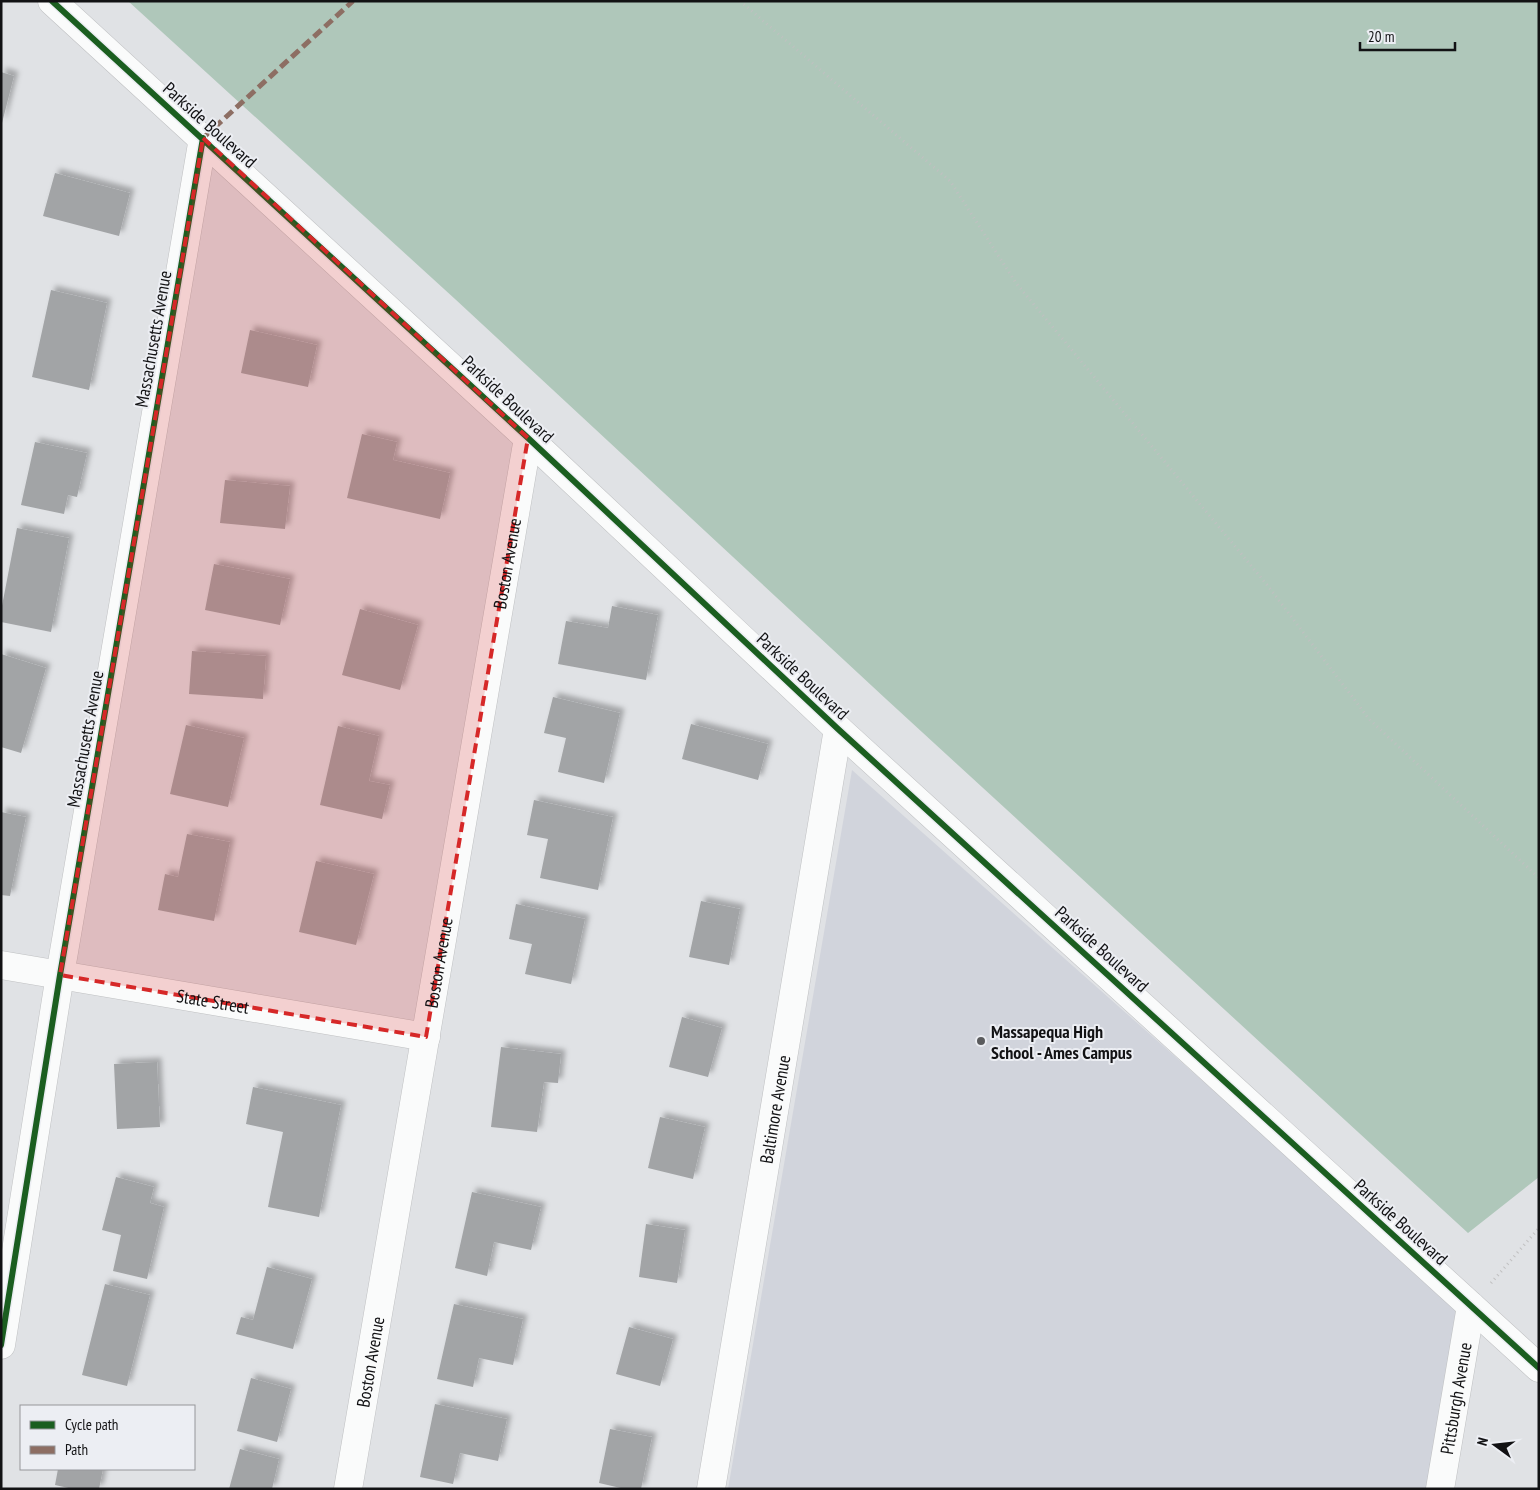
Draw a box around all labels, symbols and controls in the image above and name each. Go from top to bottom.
scale bar [1360,20,1455,52]
text: 20 m [1368,27,1394,46]
street label: Parkside Boulevard [158,77,262,173]
street label: Massachusetts Avenue [130,269,176,409]
street label: Parkside Boulevard [457,350,559,448]
street label: Boston Avenue [487,516,526,611]
street label: Parkside Boulevard [752,627,854,725]
street label: Massachusetts Avenue [62,669,108,809]
street label: Parkside Boulevard [1050,901,1154,997]
street label: Boston Avenue [419,916,457,1010]
street label: State Street [175,983,251,1018]
place label: Massapequa High School - Ames Campus [991,1020,1132,1064]
marker: Massapequa High School - Ames Campus [975,1035,987,1047]
street label: Baltimore Avenue [754,1053,795,1165]
street label: Parkside Boulevard [1349,1174,1453,1270]
street label: Boston Avenue [351,1315,389,1409]
street label: Pittsburgh Avenue [1435,1341,1476,1456]
legend [20,1405,195,1470]
text: Cycle path [65,1415,118,1434]
north arrow [1470,1420,1520,1470]
text: N [1473,1436,1492,1448]
text: Path [65,1440,88,1459]

